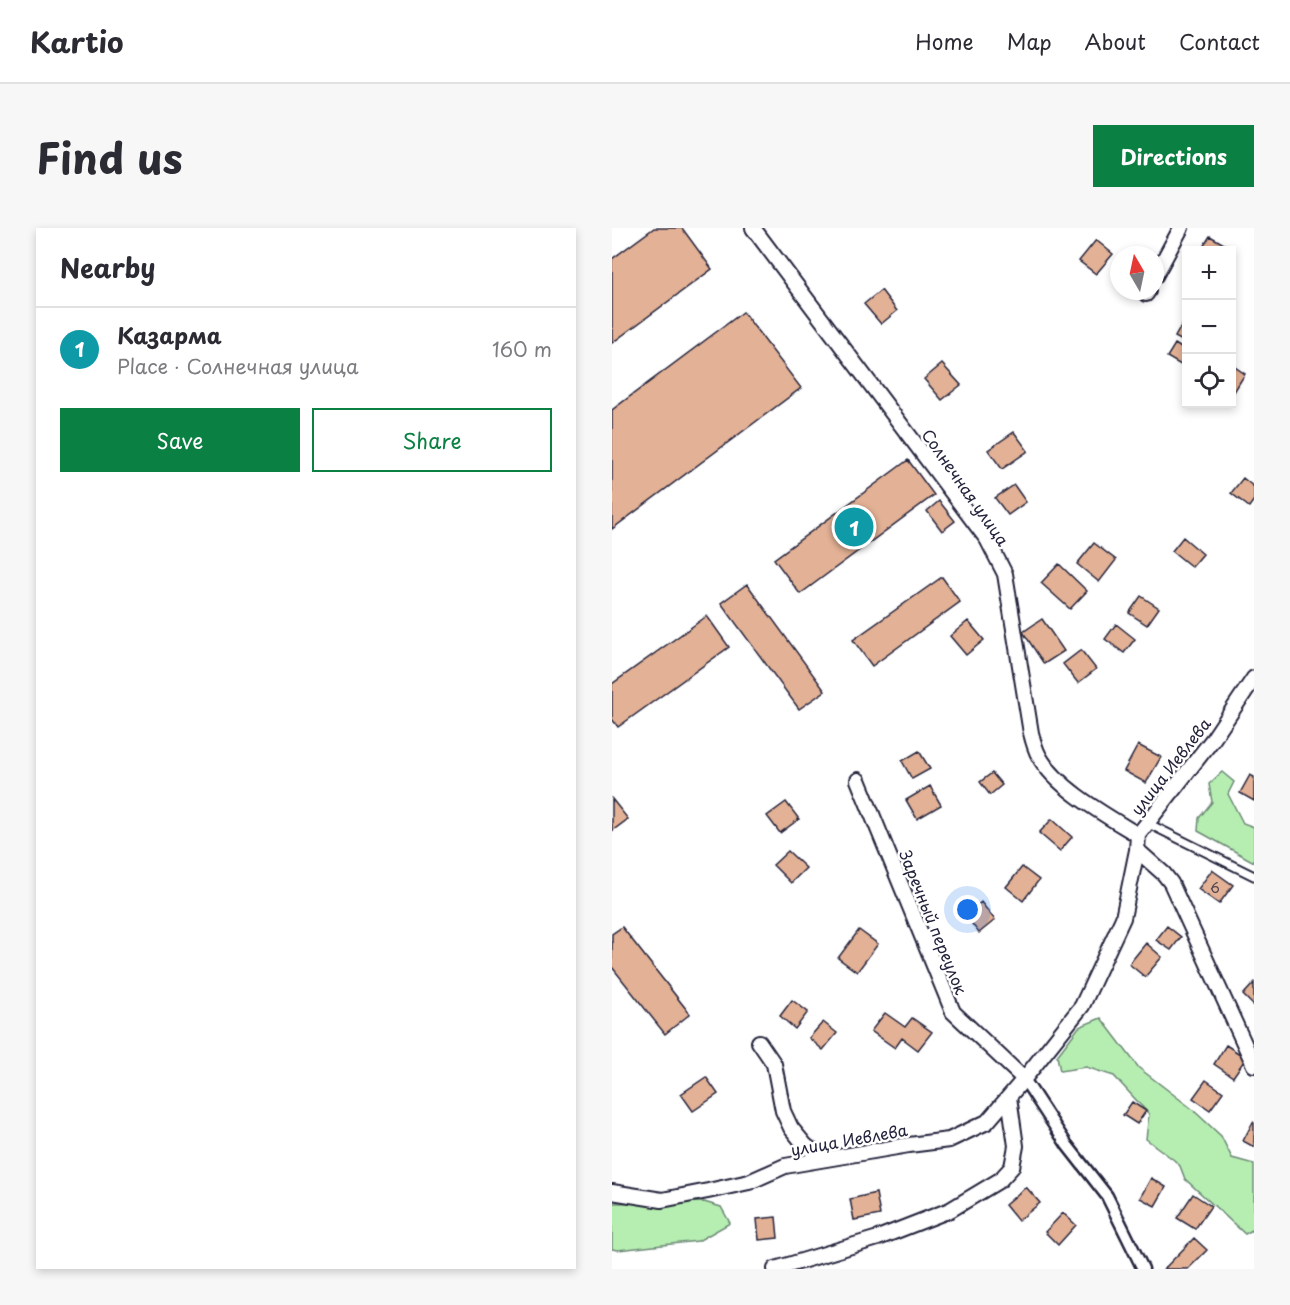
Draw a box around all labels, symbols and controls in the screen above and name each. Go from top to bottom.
text: Kartio [30,20,124,63]
text: Home [915,25,974,57]
text: Map [1007,25,1052,57]
text: About [1085,25,1146,57]
text: Contact [1179,25,1260,57]
text: Find us [36,125,183,188]
button: Directions [1093,125,1254,187]
north arrow [1110,246,1164,300]
map controls [1182,246,1236,408]
button: + [1182,246,1236,300]
text: Nearby [60,248,155,287]
button: − [1182,300,1236,354]
text: Казарма [117,318,222,351]
text: 1 [75,334,84,364]
text: 160 m [492,334,552,364]
text: Place · Солнечная улица [117,351,359,381]
button: locate [1182,354,1236,408]
button: Save [60,408,300,472]
button: Share [312,408,552,472]
street label: Солнечная улица [917,424,1015,550]
pin: 1 [834,504,874,550]
street label: улица Иевлева [1124,712,1216,820]
street label: Заречный переулок [894,846,974,998]
house number: 6 [1210,877,1220,898]
your location [953,895,982,924]
street label: улица Иевлева [789,1117,909,1161]

